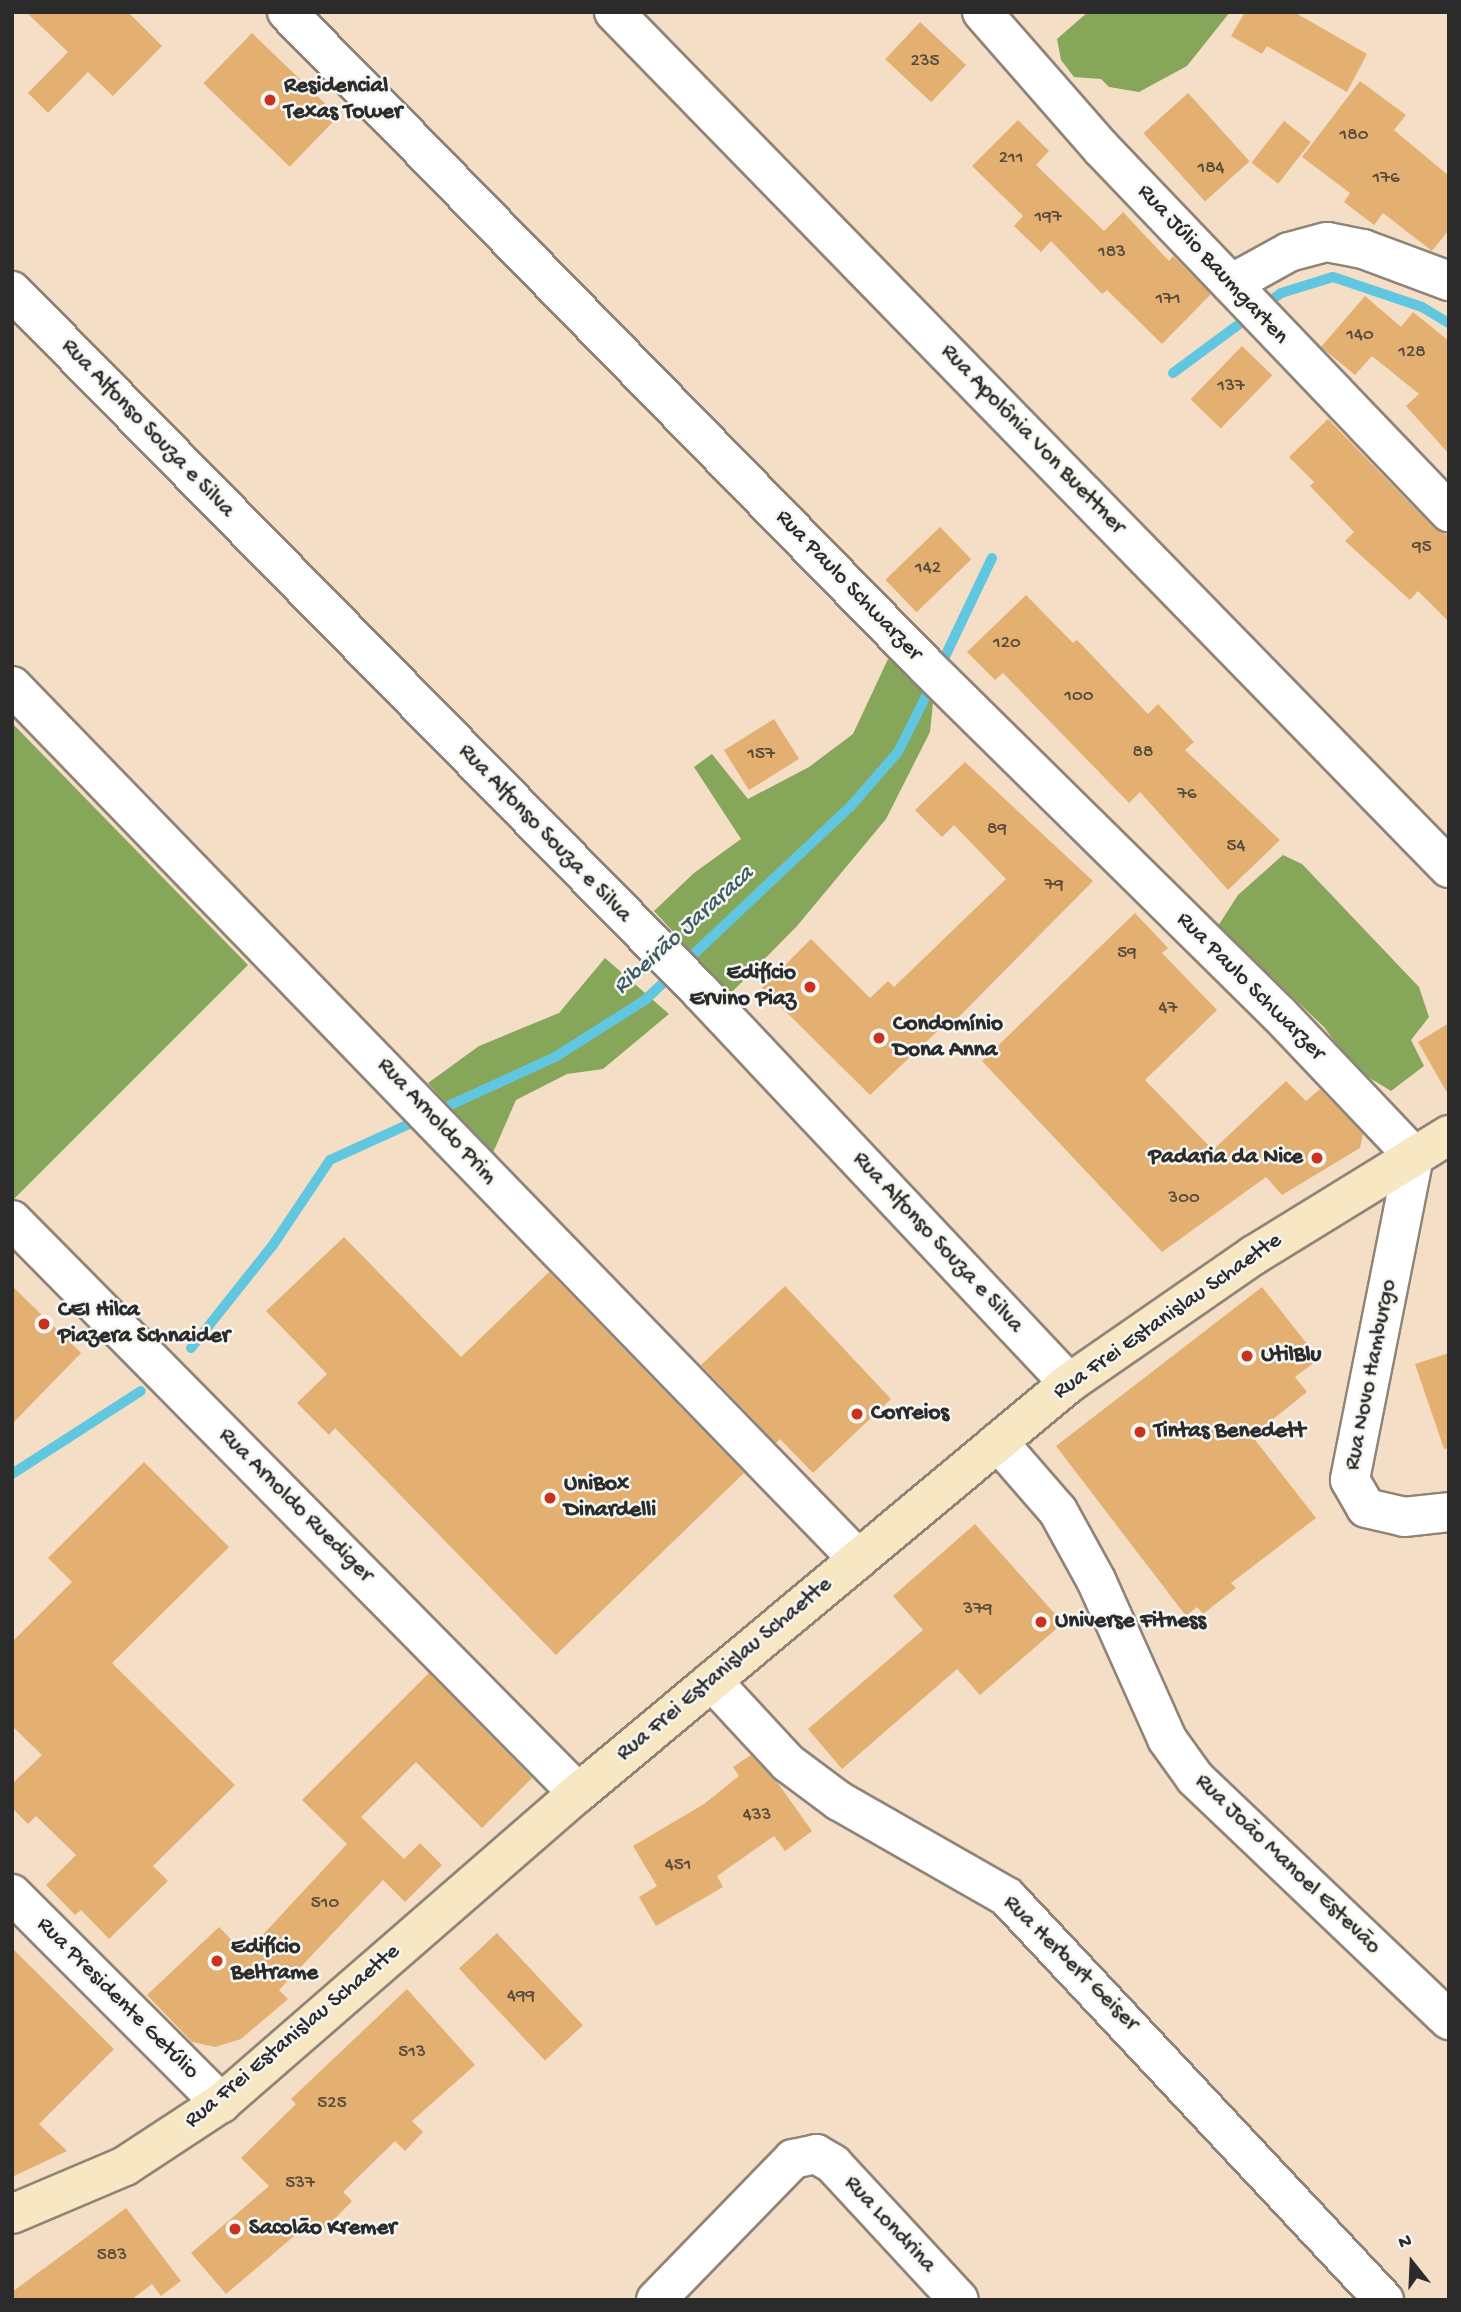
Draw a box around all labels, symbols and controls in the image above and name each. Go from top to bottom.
house number: 235 [910,51,940,73]
place label: Residencial Texas Tower [284,73,402,127]
marker: Residencial Texas Tower [262,92,278,108]
house number: 180 [1340,125,1368,147]
house number: 211 [999,148,1023,170]
house number: 184 [1197,158,1225,180]
house number: 176 [1372,168,1400,190]
street label: Rua Júlio Baumgarten [1131,179,1293,351]
house number: 197 [1034,207,1062,229]
house number: 183 [1098,242,1126,264]
house number: 171 [1155,289,1181,311]
house number: 140 [1346,325,1374,347]
street label: Rua Alfonso Souza e Silva [54,334,240,524]
street label: Rua Apolônia Von Buettner [934,339,1130,541]
house number: 128 [1398,342,1426,364]
house number: 137 [1217,376,1245,398]
street label: Rua Paulo Schwarzer [769,505,927,667]
house number: 95 [1412,537,1432,559]
house number: 142 [915,558,941,580]
house number: 120 [993,633,1021,655]
house number: 100 [1064,686,1094,708]
street label: Rua Alfonso Souza e Silva [451,739,637,929]
house number: 88 [1133,742,1153,764]
house number: 157 [747,744,775,766]
house number: 76 [1177,784,1197,806]
house number: 89 [987,819,1007,841]
house number: 54 [1227,836,1245,858]
water label: Ribeirão Jararaca [608,860,760,1002]
house number: 79 [1044,875,1064,897]
street label: Rua Paulo Schwarzer [1170,907,1330,1067]
house number: 59 [1117,943,1137,965]
place label: Edifício Ervino Piaz [690,960,796,1014]
marker: Edifício Ervino Piaz [802,979,818,995]
house number: 47 [1159,998,1177,1020]
place label: Condomínio Dona Anna [893,1011,1003,1065]
marker: Condomínio Dona Anna [871,1030,887,1046]
street label: Rua Arnoldo Prim [370,1053,502,1191]
place label: Padaria da Nice [1149,1144,1303,1172]
street label: Rua Alfonso Souza e Silva [846,1147,1028,1339]
marker: Padaria da Nice [1309,1150,1325,1166]
house number: 300 [1168,1188,1200,1210]
street label: Rua Frei Estanislau Schaette [1048,1227,1288,1407]
street label: Rua Novo Hamburgo [1340,1277,1404,1473]
place label: CEI Hilca Piazera Schnaider [58,1297,230,1351]
marker: CEI Hilca Piazera Schnaider [36,1316,52,1332]
place label: UtilBlu [1261,1342,1321,1370]
marker: UtilBlu [1239,1348,1255,1364]
place label: Correios [871,1400,949,1428]
marker: Correios [849,1406,865,1422]
place label: Tintas Benedett [1154,1418,1305,1446]
street label: Rua Arnoldo Ruediger [212,1423,378,1589]
marker: Tintas Benedett [1132,1424,1148,1440]
place label: UniBox Dinardelli [564,1471,656,1525]
marker: UniBox Dinardelli [542,1490,558,1506]
street label: Rua Frei Estanislau Schaette [612,1572,838,1768]
house number: 379 [963,1599,993,1621]
place label: Universe Fitness [1055,1608,1206,1636]
marker: Universe Fitness [1033,1614,1049,1630]
street label: Rua João Manoel Estevão [1188,1769,1386,1961]
house number: 433 [743,1805,771,1827]
house number: 451 [665,1855,691,1877]
street label: Rua Herbert Geiser [996,1890,1144,2038]
house number: 510 [311,1893,339,1915]
street label: Rua Presidente Getúlio [30,1912,204,2086]
place label: Edifício Beltrame [231,1934,318,1988]
street label: Rua Frei Estanislau Schaette [180,1939,406,2135]
marker: Edifício Beltrame [209,1953,225,1969]
house number: 499 [507,1986,535,2008]
house number: 513 [398,2042,426,2064]
house number: 525 [317,2093,347,2115]
street label: Rua Londrina [837,2171,941,2279]
house number: 537 [285,2173,315,2195]
place label: Sacolão Kremer [249,2215,396,2243]
marker: Sacolão Kremer [227,2221,243,2237]
north arrow [1377,2228,1447,2298]
text: N [1396,2230,1415,2255]
house number: 583 [97,2245,127,2267]

